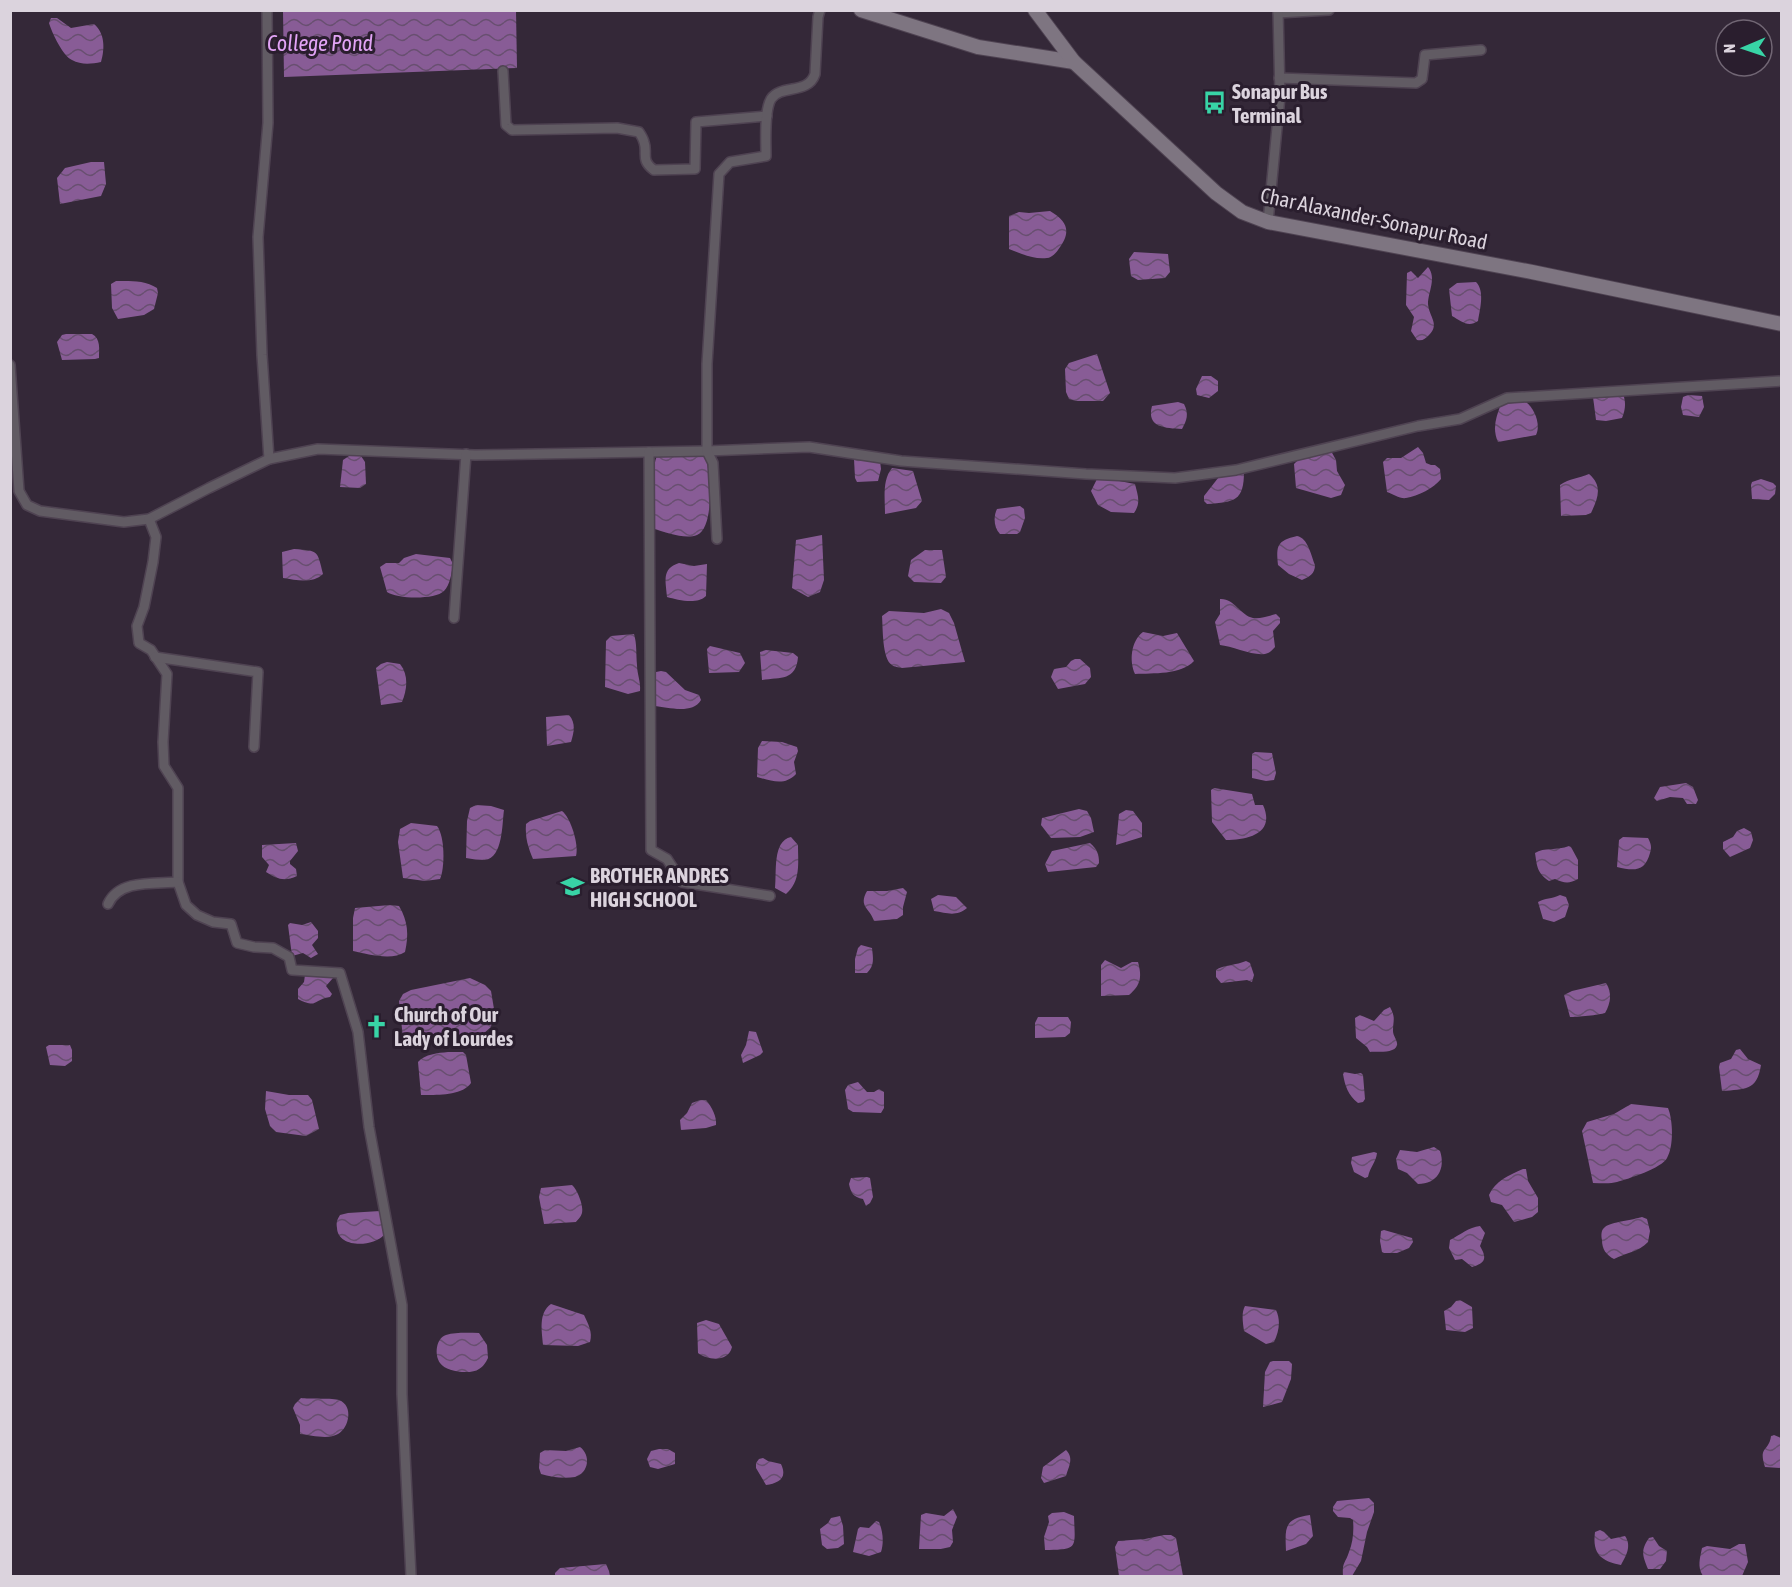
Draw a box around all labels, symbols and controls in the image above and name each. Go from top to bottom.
north arrow [1714,18,1774,78]
water label: College Pond [267,30,373,56]
text: N [1720,43,1738,54]
place label: Sonapur Bus Terminal [1232,79,1328,127]
bus stop icon: Sonapur Bus Terminal [1201,90,1227,116]
street label: Char Alaxander-Sonapur Road [1258,182,1490,254]
place label: BROTHER ANDRES HIGH SCHOOL [590,863,729,911]
school or university icon: BROTHER ANDRES HIGH SCHOOL [559,874,585,900]
place label: Church of Our Lady of Lourdes [394,1002,514,1050]
church icon: Church of Our Lady of Lourdes [363,1013,389,1039]

